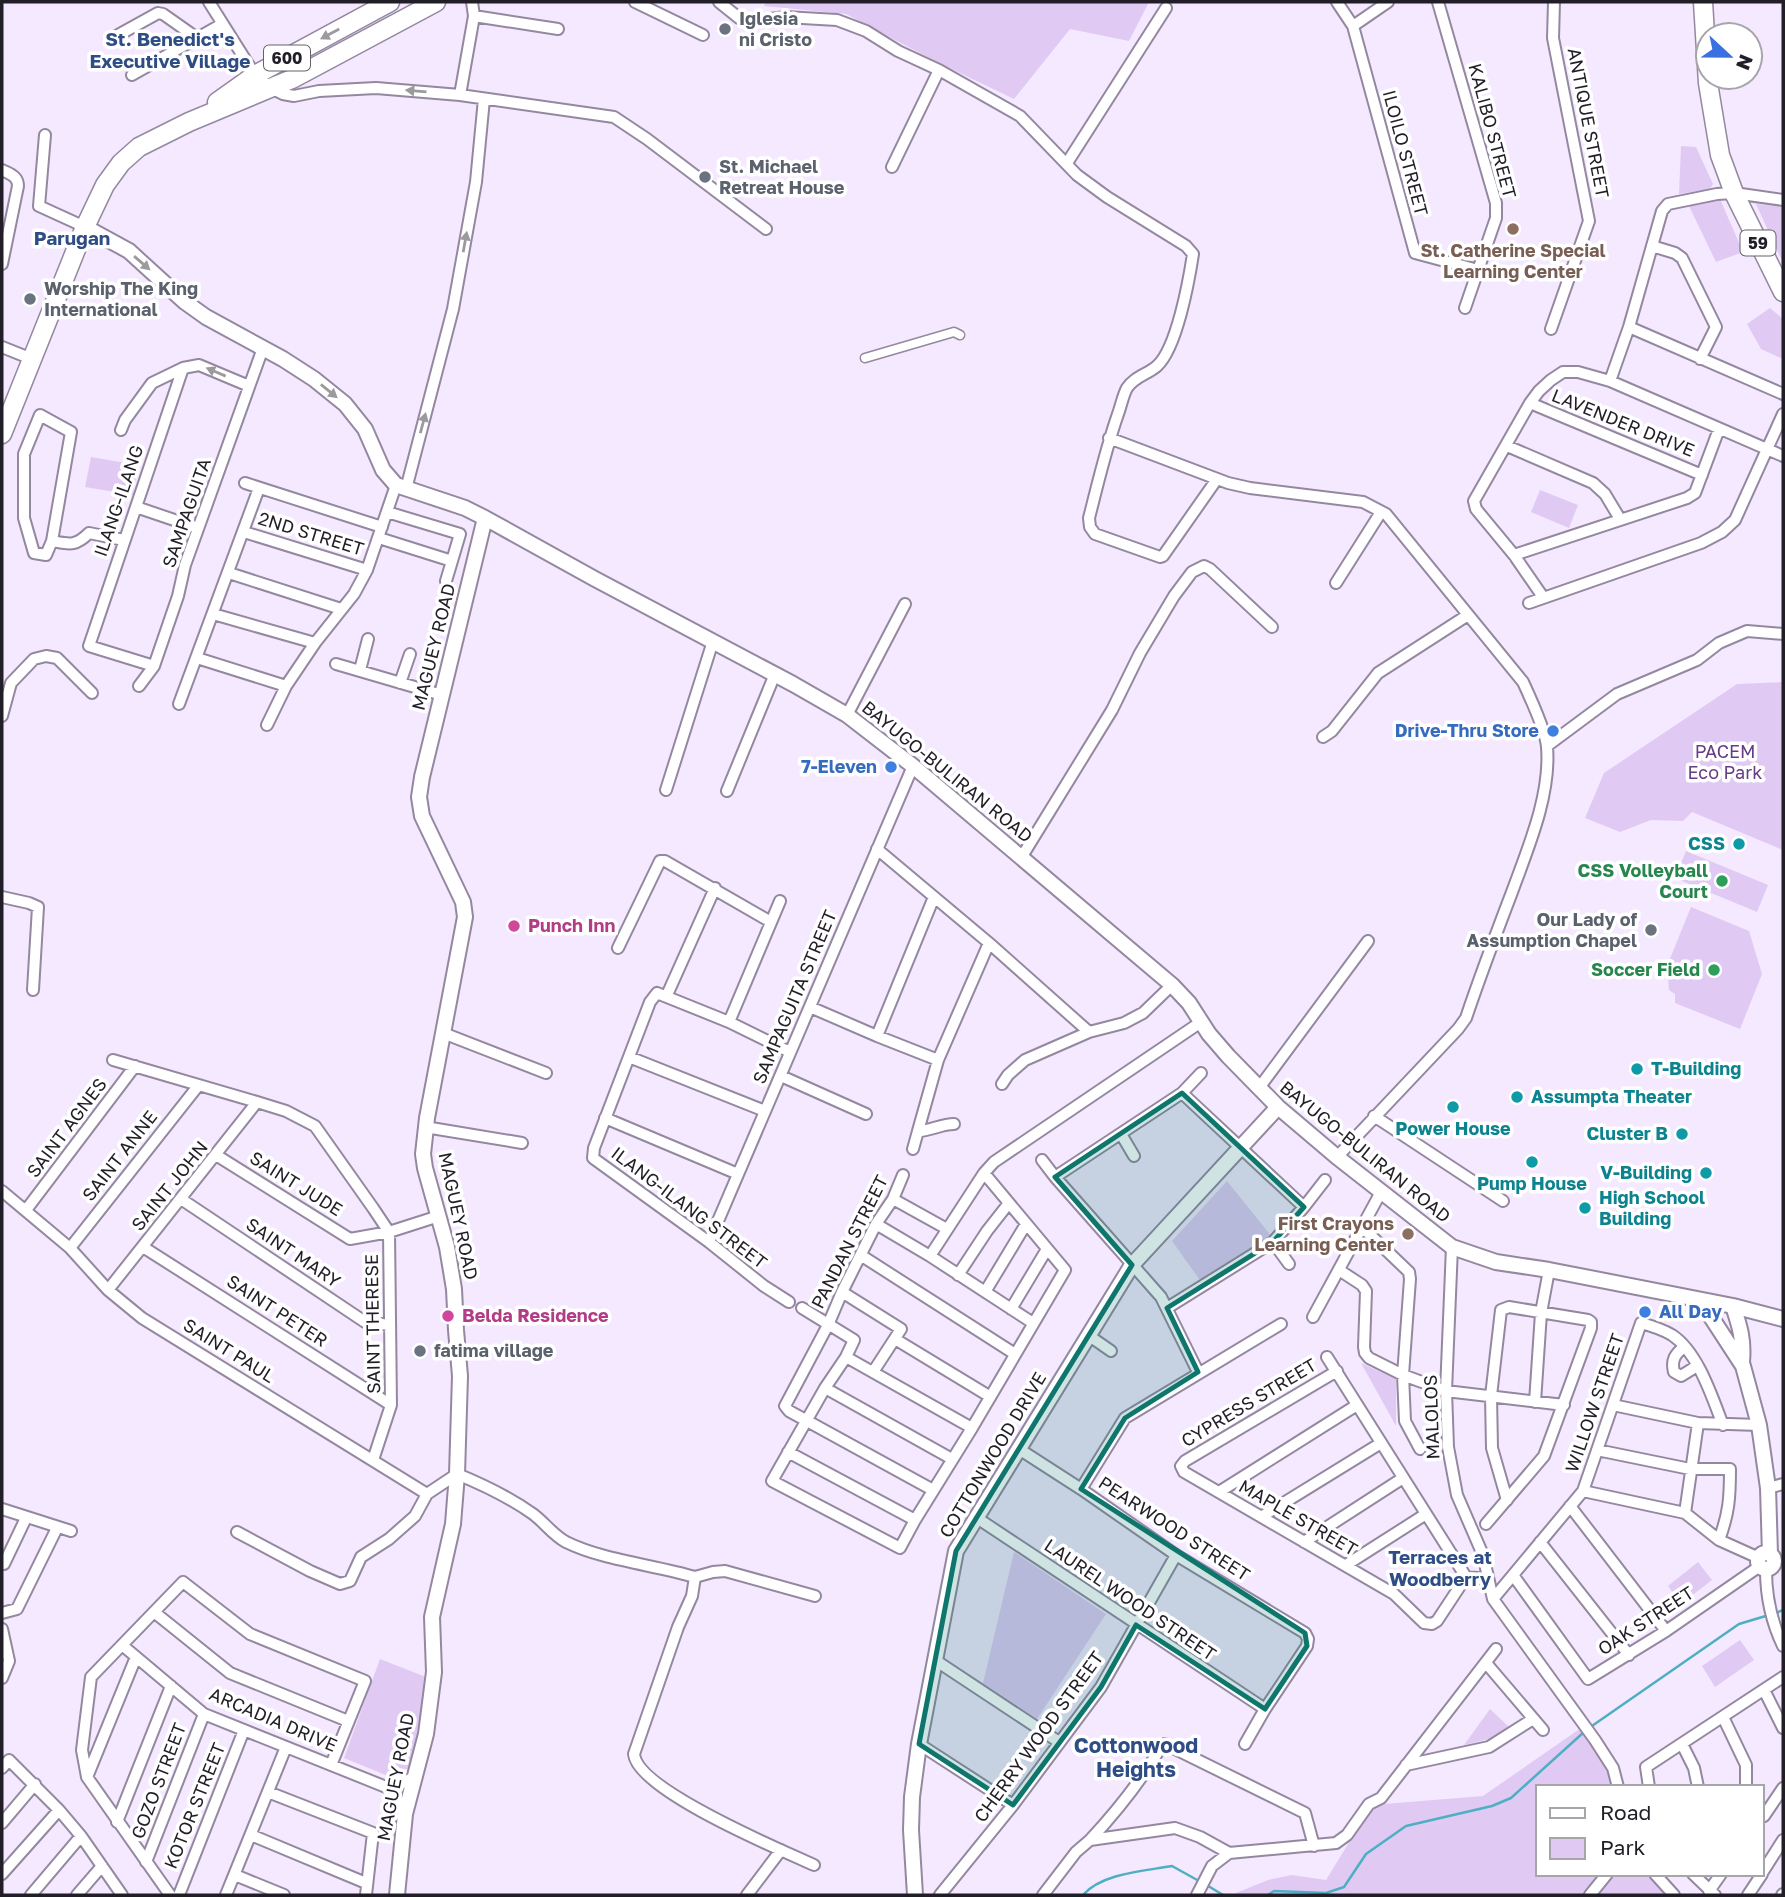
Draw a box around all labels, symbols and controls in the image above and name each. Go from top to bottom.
place label: Iglesia ni Cristo [739,7,812,50]
marker: Iglesia ni Cristo [717,21,733,37]
north arrow [1694,21,1764,91]
district label: St. Benedict's Executive Village [89,27,251,72]
one-way arrow [320,28,340,40]
road number: 600 [264,46,310,71]
street label: ANTIQUE STREET [1564,46,1614,200]
text: N [1732,52,1759,74]
street label: KALIBO STREET [1464,61,1522,201]
one-way arrow [405,85,427,96]
street label: ILOILO STREET [1379,87,1433,218]
place label: St. Michael Retreat House [719,155,845,198]
marker: St. Michael Retreat House [697,169,713,185]
marker: St. Catherine Special Learning Center [1505,221,1521,237]
district label: Parugan [34,226,110,249]
road number: 59 [1740,230,1776,256]
one-way arrow [460,231,471,253]
place label: St. Catherine Special Learning Center [1420,239,1606,282]
one-way arrow [134,255,151,270]
place label: Worship The King International [44,277,198,320]
marker: Worship The King International [22,291,38,307]
one-way arrow [206,366,227,377]
one-way arrow [320,383,337,398]
street label: LAVENDER DRIVE [1549,383,1698,461]
one-way arrow [418,411,429,433]
street label: ILANG-ILANG [89,442,147,559]
street label: SAMPAGUITA [157,455,215,570]
street label: 2ND STREET [256,507,367,560]
street label: MAGUEY ROAD [407,581,459,713]
street label: BAYUGO-BULIRAN ROAD [858,696,1037,847]
place label: Drive-Thru Store [1395,719,1539,741]
marker: Drive-Thru Store [1545,723,1561,739]
park label: PACEM Eco Park [1688,740,1762,783]
place label: 7-Eleven [801,755,877,777]
marker: 7-Eleven [883,759,899,775]
place label: CSS [1688,832,1725,854]
marker: CSS [1731,836,1747,852]
place label: CSS Volleyball Court [1578,859,1708,902]
marker: CSS Volleyball Court [1714,873,1730,889]
street label: SAMPAGUITA STREET [747,906,841,1087]
place label: Our Lady of Assumption Chapel [1467,908,1637,951]
place label: Punch Inn [528,914,615,936]
marker: Punch Inn [506,918,522,934]
marker: Our Lady of Assumption Chapel [1643,922,1659,938]
place label: Soccer Field [1591,958,1700,980]
marker: Soccer Field [1706,962,1722,978]
place label: T-Building [1651,1057,1741,1079]
marker: T-Building [1629,1061,1645,1077]
street label: SAINT AGNES [22,1073,111,1182]
street label: BAYUGO-BULIRAN ROAD [1276,1076,1455,1227]
place label: Assumpta Theater [1531,1085,1692,1107]
marker: Assumpta Theater [1509,1089,1525,1105]
marker: Power House [1445,1099,1461,1115]
street label: SAINT ANNE [77,1106,161,1205]
place label: Power House [1395,1117,1511,1139]
place label: Cluster B [1586,1122,1668,1144]
marker: Cluster B [1674,1126,1690,1142]
street label: SAINT JOHN [126,1136,212,1235]
street label: ILANG-ILANG STREET [607,1141,772,1273]
street label: SAINT JUDE [246,1146,347,1220]
street label: MAGUEY ROAD [435,1150,483,1282]
marker: Pump House [1524,1154,1540,1170]
place label: V-Building [1600,1161,1692,1183]
marker: V-Building [1698,1165,1714,1181]
street label: PANDAN STREET [806,1171,892,1312]
place label: Pump House [1477,1172,1587,1194]
place label: High School Building [1599,1186,1705,1229]
marker: High School Building [1577,1200,1593,1216]
place label: First Crayons Learning Center [1254,1212,1394,1255]
street label: SAINT MARY [242,1213,345,1292]
marker: First Crayons Learning Center [1400,1226,1416,1242]
street label: SAINT THERESE [360,1254,384,1394]
street label: SAINT PETER [223,1269,332,1351]
place label: All Day [1659,1300,1722,1322]
place label: Belda Residence [462,1304,609,1326]
marker: All Day [1637,1304,1653,1320]
marker: Belda Residence [440,1308,456,1324]
street label: SAINT PAUL [180,1313,279,1387]
street label: WILLOW STREET [1560,1330,1628,1475]
place label: fatima village [434,1339,554,1361]
marker: fatima village [412,1343,428,1359]
street label: CYPRESS STREET [1177,1353,1320,1451]
street label: COTTONWOOD DRIVE [934,1368,1050,1541]
street label: MALOLOS [1419,1374,1443,1460]
street label: PEARWOOD STREET [1095,1471,1254,1585]
street label: MAPLE STREET [1235,1474,1362,1560]
street label: LAUREL WOOD STREET [1041,1533,1221,1665]
district label: Terraces at Woodberry [1388,1545,1492,1590]
street label: OAK STREET [1593,1581,1698,1659]
street label: CHERRY WOOD STREET [969,1647,1108,1826]
street label: ARCADIA DRIVE [206,1682,341,1756]
street label: MAGUEY ROAD [372,1711,418,1843]
street label: GOZO STREET [126,1720,190,1842]
district label: Cottonwood Heights [1074,1732,1198,1782]
street label: KOTOR STREET [159,1739,229,1872]
legend [1536,1785,1764,1876]
text: Road [1600,1799,1651,1825]
text: Park [1600,1834,1646,1860]

